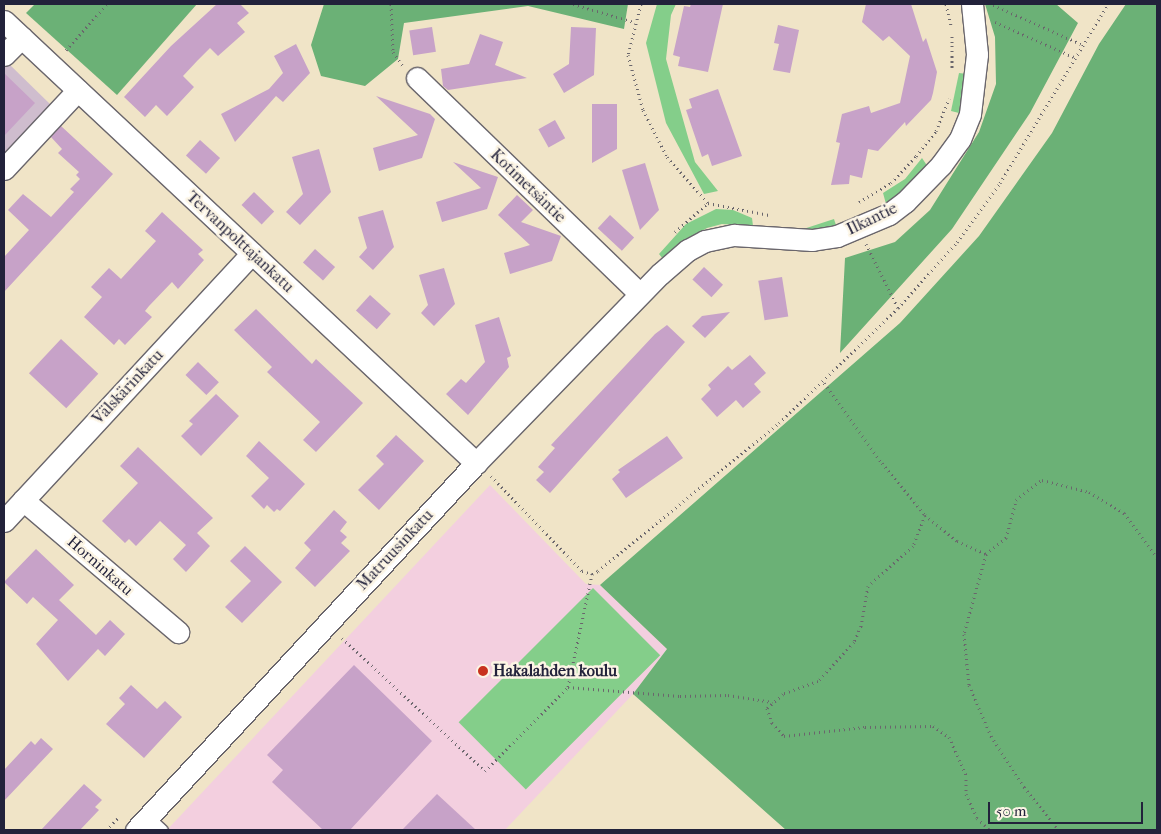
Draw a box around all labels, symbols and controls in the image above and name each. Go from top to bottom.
street label: Kotimetsäntie [486,145,570,227]
street label: Tervanpolttajankatu [182,187,298,297]
street label: Ilkantie [844,199,900,239]
street label: Välskärinkatu [89,346,167,428]
street label: Matruusinkatu [353,506,437,594]
street label: Horninkatu [63,532,137,600]
place label: Hakalahden koulu [493,661,617,681]
marker: Hakalahden koulu [477,665,489,677]
scale bar [991,792,1146,824]
text: 50 m [996,802,1026,820]

